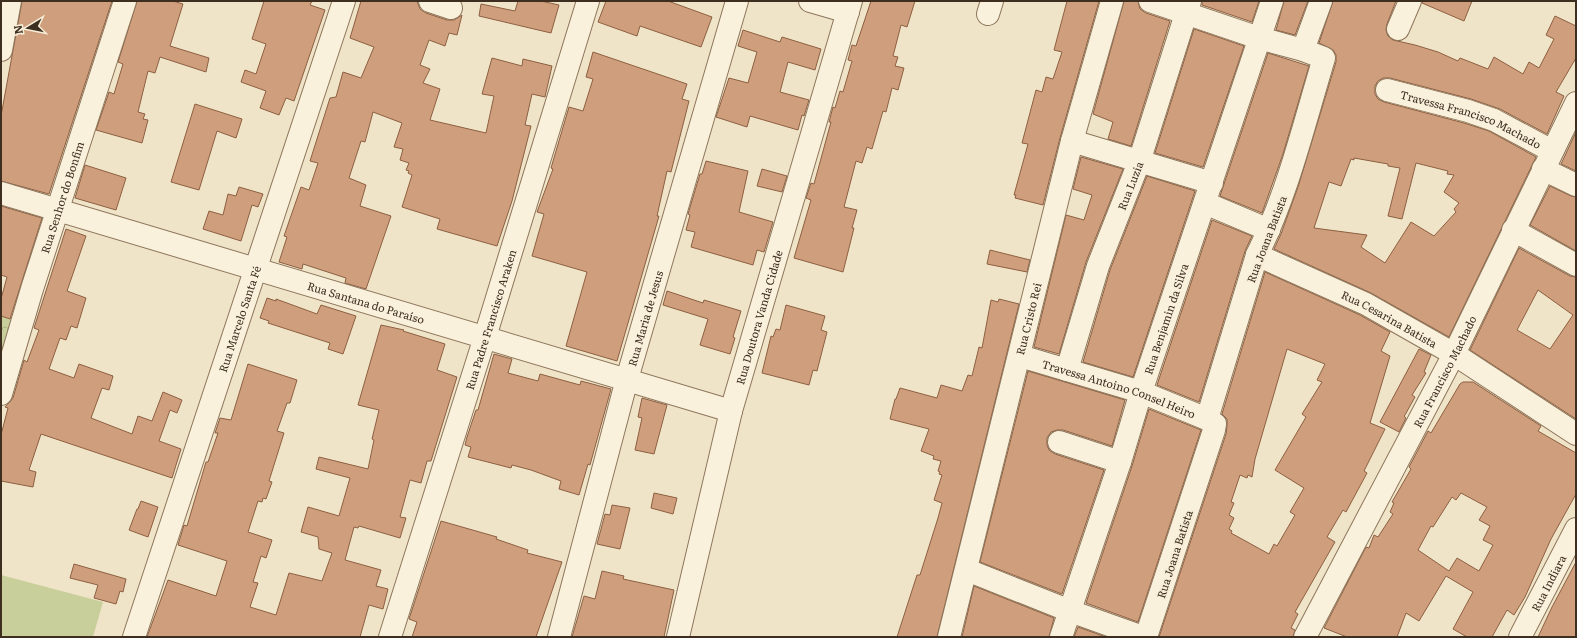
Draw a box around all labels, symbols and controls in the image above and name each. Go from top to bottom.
north arrow [8,8,48,48]
text: N [8,24,26,36]
street label: Travessa Francisco Machado [1399,86,1544,152]
street label: Rua Senhor do Bonfim [36,139,87,255]
street label: Rua Luzia [1113,159,1147,212]
street label: Rua Joana Batista [1242,193,1290,285]
street label: Rua Padre Francisco Araken [461,247,519,392]
street label: Rua Doutora Vanda Cidade [731,247,786,386]
street label: Rua Benjamin da Silva [1139,261,1192,376]
street label: Rua Marcelo Santa Fé [214,263,264,374]
street label: Rua Maria de Jesus [623,269,666,368]
street label: Rua Santana do Paraíso [306,277,427,327]
street label: Rua Cristo Rei [1011,280,1045,357]
street label: Rua Cesarina Batista [1339,286,1440,351]
street label: Rua Francisco Machado [1409,313,1480,430]
street label: Travessa Antoino Consel Heiro [1040,355,1198,422]
street label: Rua Joana Batista [1152,508,1196,600]
street label: Rua Indiara [1527,552,1569,614]

